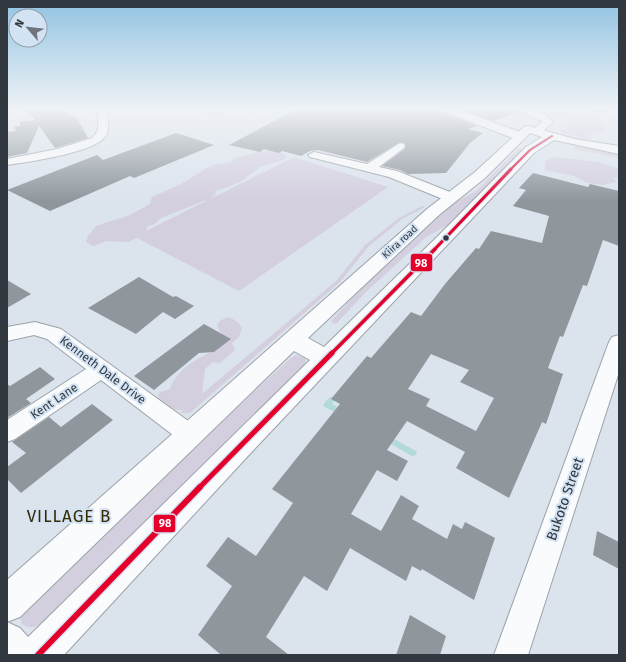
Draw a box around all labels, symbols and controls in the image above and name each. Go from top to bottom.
north arrow [8,8,48,48]
text: N [12,17,27,30]
street label: Kiira road [380,223,420,261]
unlabelled marker [441,233,451,243]
line badge: 98 [410,253,433,272]
text: 98 [415,257,428,270]
street label: Kenneth Dale Drive [57,333,149,407]
street label: Kent Lane [28,380,80,422]
street label: Bukoto Street [543,454,587,543]
district label: VILLAGE B [27,506,111,527]
line badge: 98 [153,514,176,533]
text: 98 [159,517,172,530]

